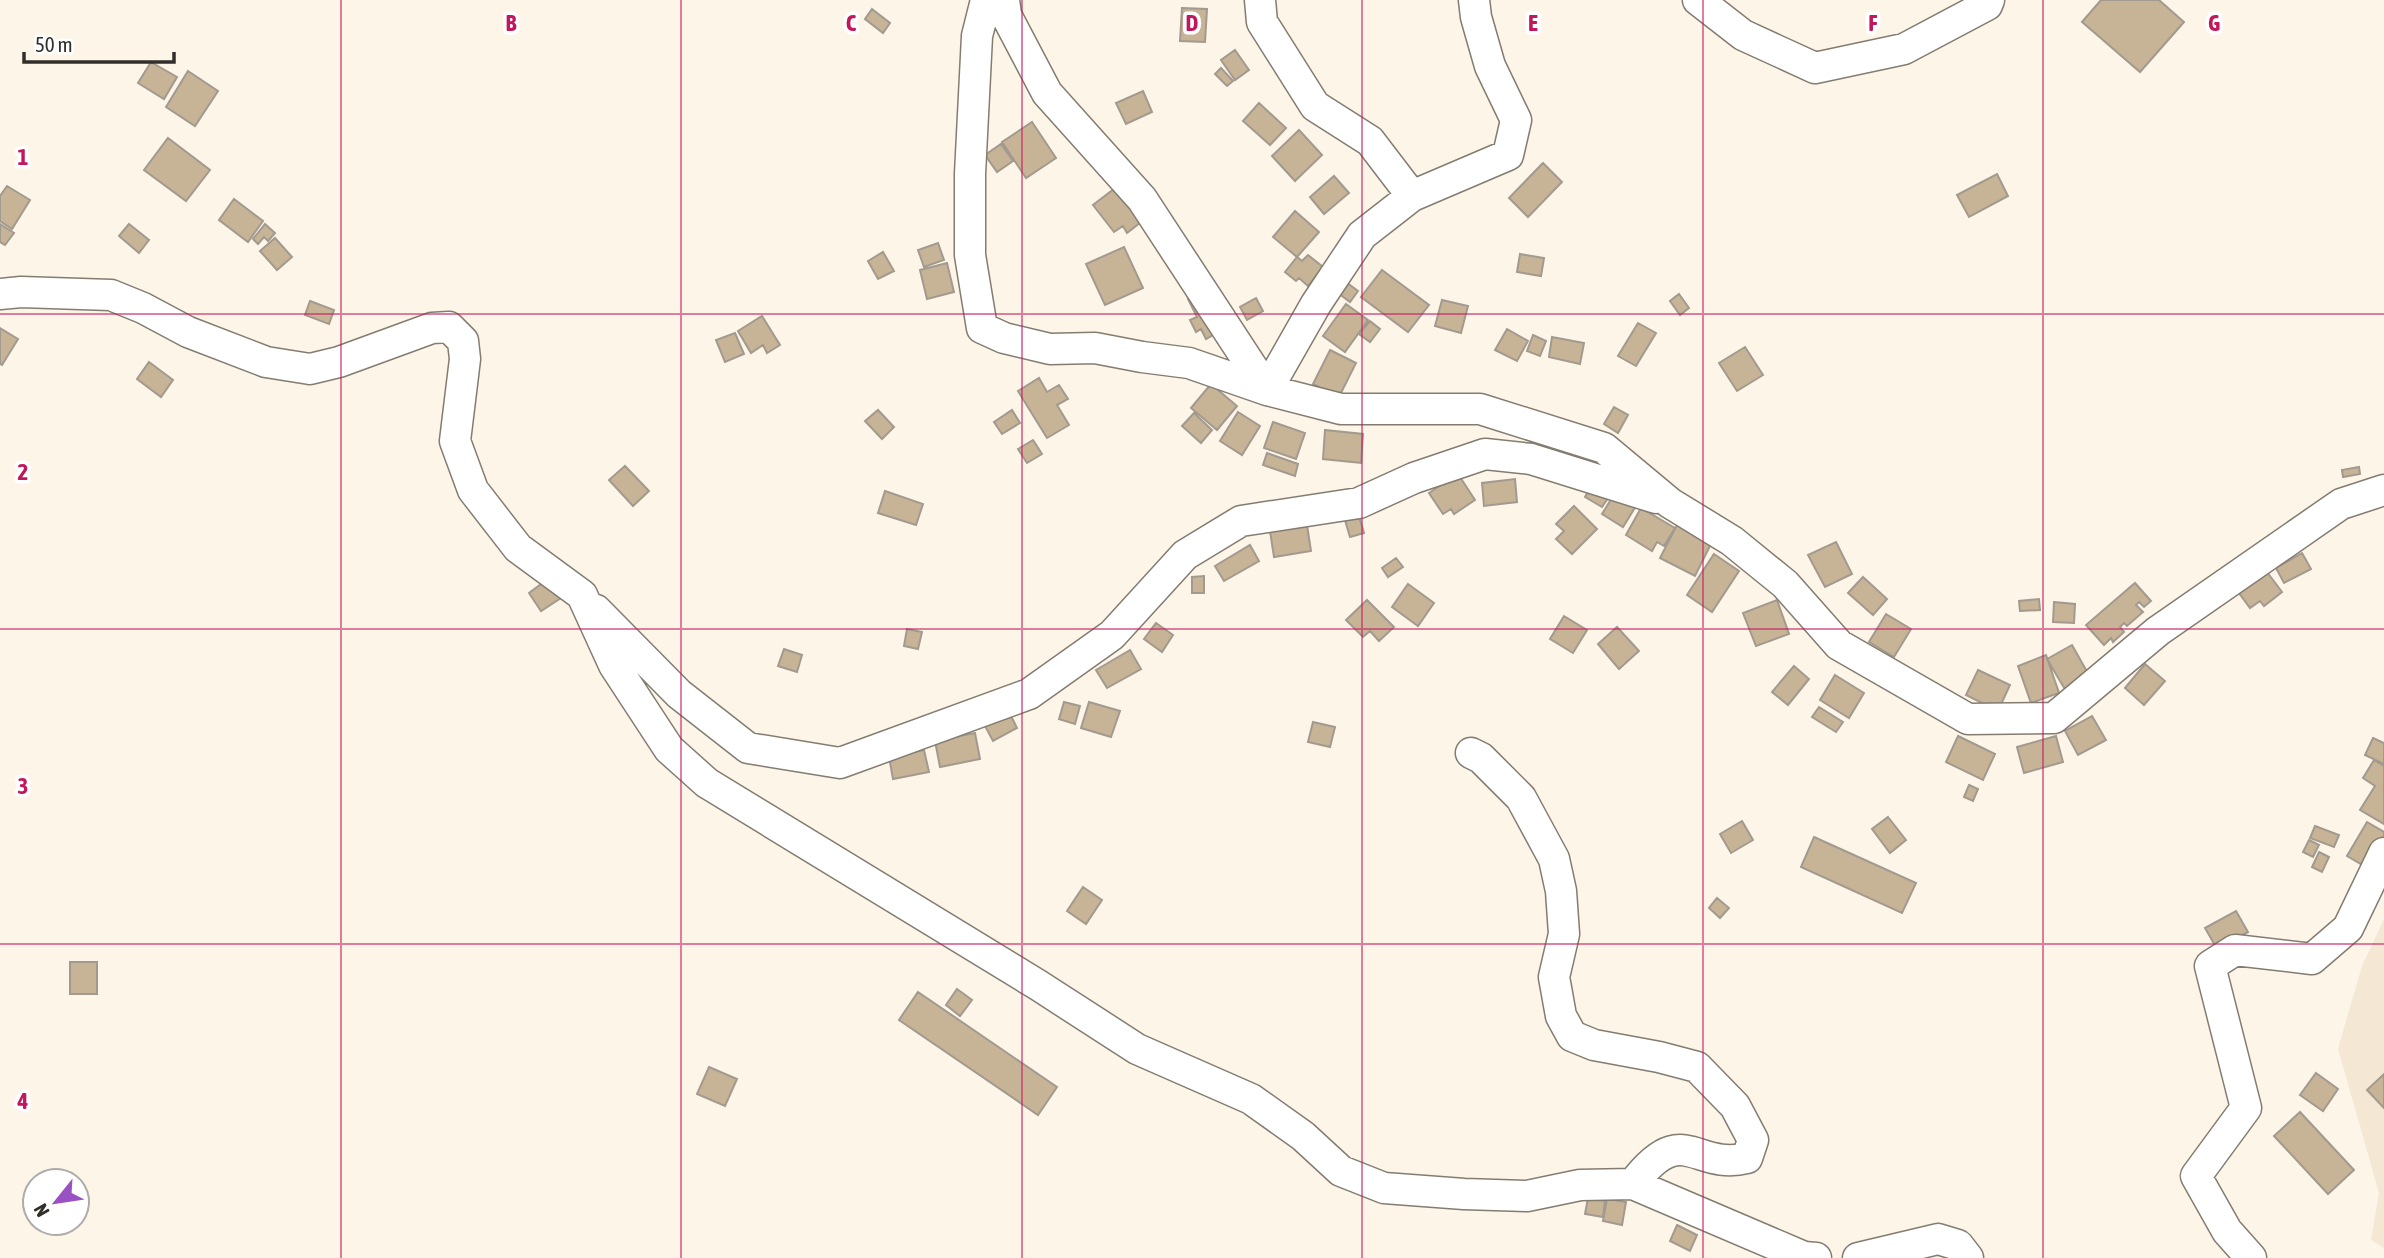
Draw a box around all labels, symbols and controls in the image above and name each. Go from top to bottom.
text: B [506,10,517,36]
text: C [846,10,857,36]
text: D [1186,10,1199,36]
text: E [1528,10,1538,36]
text: F [1868,10,1878,36]
text: G [2208,10,2220,36]
scale bar [24,21,175,65]
text: 50 m [35,32,73,56]
text: 1 [18,144,29,170]
text: 2 [18,459,28,485]
text: 3 [18,773,28,799]
text: 4 [17,1088,29,1114]
north arrow [21,1167,91,1237]
text: N [29,1200,54,1221]

